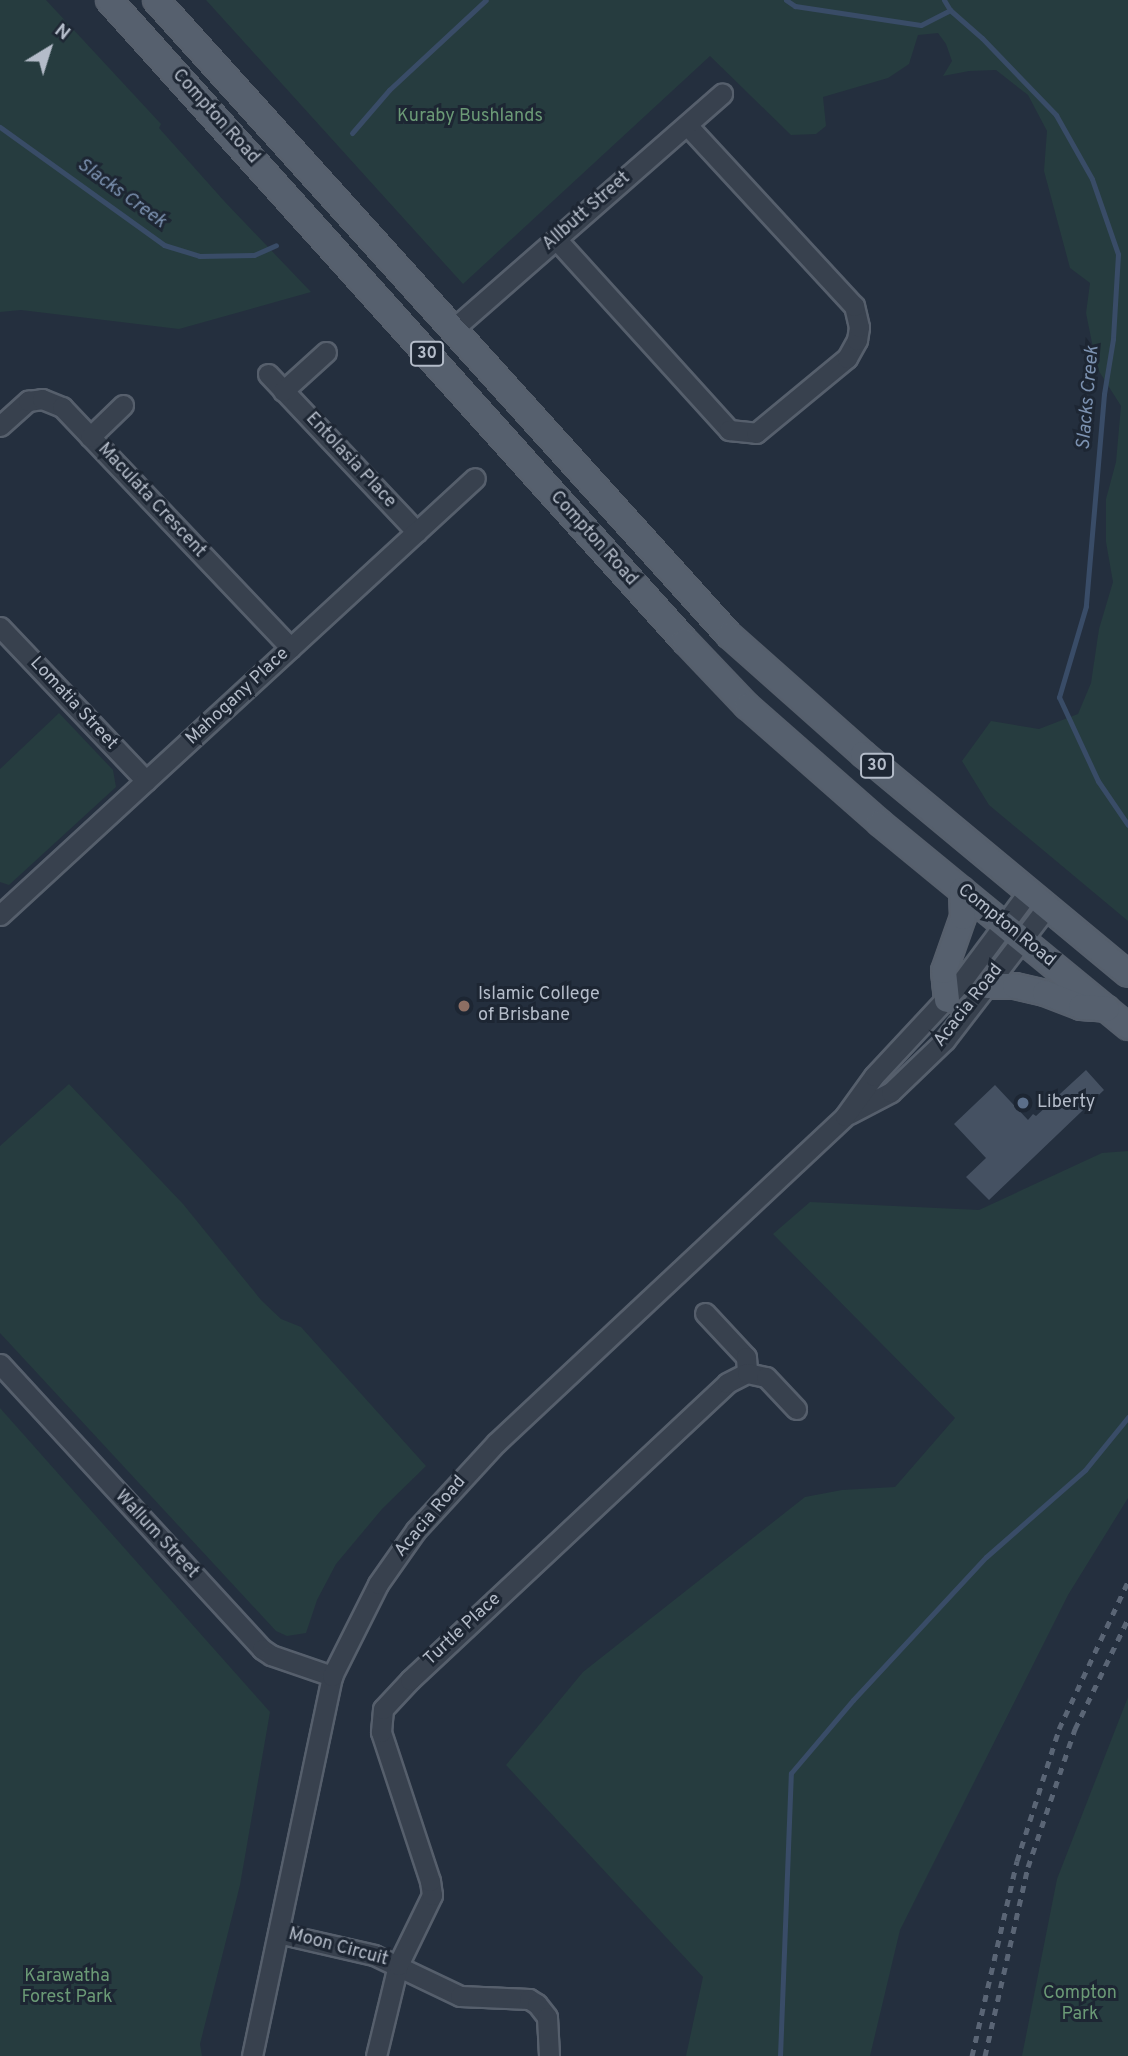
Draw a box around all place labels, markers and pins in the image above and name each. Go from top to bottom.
place label: Islamic College of Brisbane [478,985,600,1028]
marker: Islamic College of Brisbane [456,998,472,1014]
place label: Liberty [1037,1092,1095,1114]
marker: Liberty [1015,1095,1031,1111]

